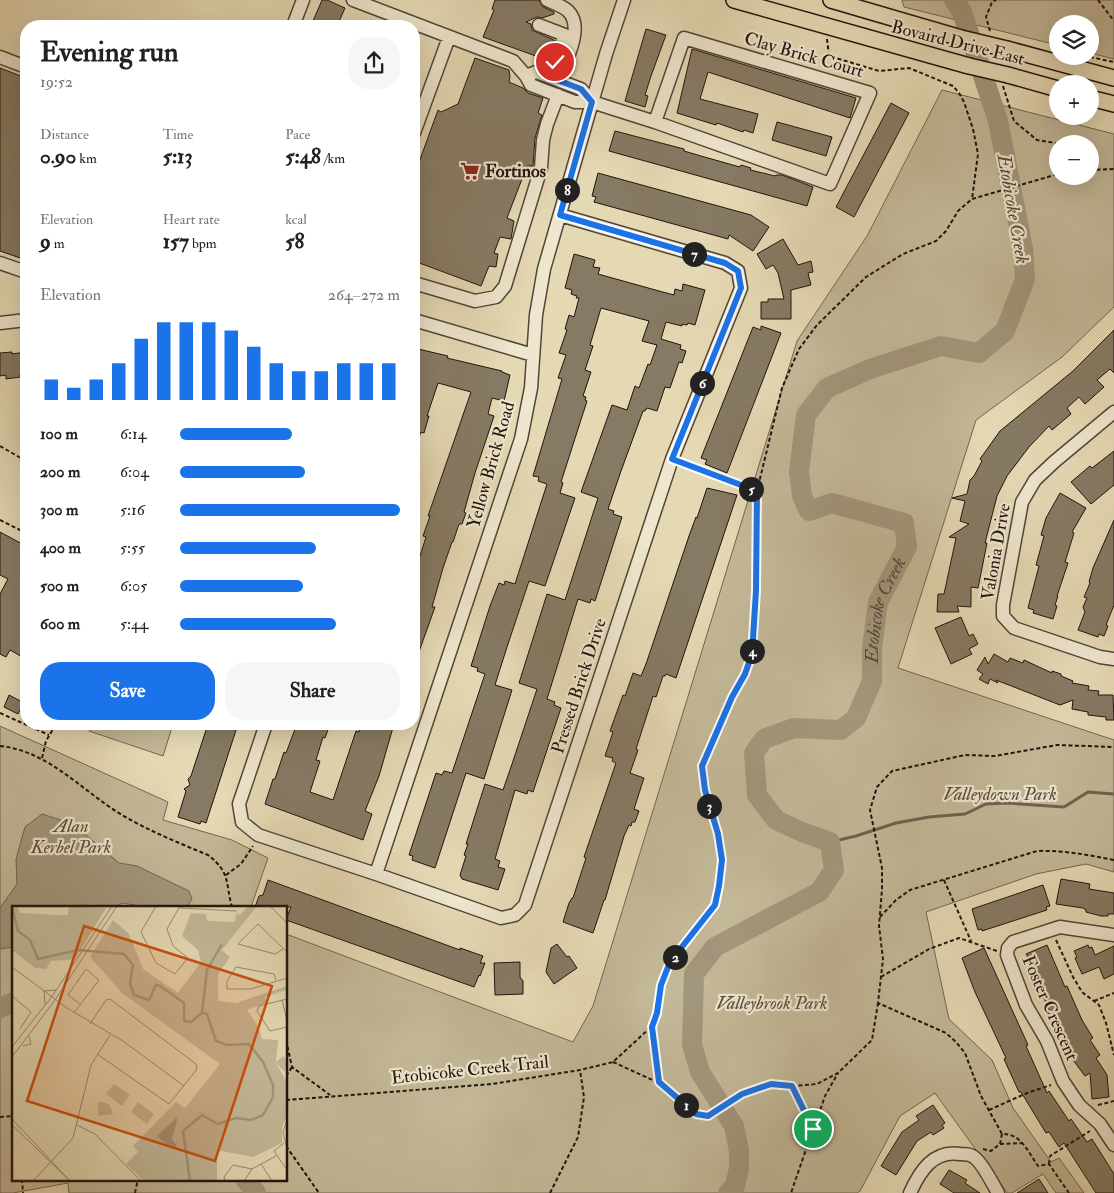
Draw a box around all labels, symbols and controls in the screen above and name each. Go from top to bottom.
street label: Bovaird Drive East [889,15,1027,71]
map controls [1049,15,1099,185]
button: layers [1049,15,1099,65]
street label: Clay Brick Court [742,27,867,83]
text: Evening run [40,35,178,70]
button: share [348,37,400,89]
pin [534,41,576,83]
icon: check [541,48,569,76]
text: 19:52 [40,72,73,92]
button: + [1049,75,1099,125]
text: Distance [40,126,89,143]
text: Time [163,126,193,143]
text: Pace [285,126,310,143]
button: − [1049,135,1099,185]
text: 0.90 [40,143,76,170]
text: 5:13 [163,143,193,170]
text: 5:48 [285,143,321,170]
text: km [76,150,97,167]
text: /km [321,150,345,167]
water label: Etobicoke Creek [991,150,1034,266]
supermarket icon: Fortinos [459,160,481,182]
place label: Fortinos [485,160,546,183]
pin: 8 [554,178,580,202]
text: 8 [564,182,571,199]
text: Elevation [40,211,93,228]
text: Heart rate [163,211,220,228]
text: kcal [285,211,307,228]
text: 9 [40,228,51,255]
text: 157 [163,228,189,255]
text: 58 [285,228,304,255]
text: m [51,235,65,252]
text: bpm [189,235,217,252]
pin: 7 [682,242,706,266]
text: 7 [691,246,698,263]
text: Elevation [40,285,101,305]
text: 264–272 m [328,285,400,305]
pin: 6 [690,370,714,396]
text: 6 [699,375,706,392]
street label: Yellow Brick Road [462,399,520,531]
text: 100 m [40,424,78,444]
text: 6:14 [120,424,146,444]
text: 200 m [40,462,80,482]
text: 6:04 [120,462,149,482]
pin: 5 [738,476,764,502]
text: 5 [748,481,755,498]
text: 300 m [40,500,78,520]
text: 5:16 [120,500,145,520]
street label: Valonia Drive [976,501,1016,602]
text: 400 m [40,538,81,558]
text: 5:55 [120,538,145,558]
water label: Etobicoke Creek [860,553,912,666]
text: 500 m [40,576,79,596]
text: 6:05 [120,576,147,596]
text: 600 m [40,614,80,634]
text: 5:44 [120,614,148,634]
street label: Pressed Brick Drive [546,615,612,757]
pin: 4 [740,638,764,664]
text: 4 [749,643,756,660]
button: Save [40,662,215,720]
button: Share [225,662,400,720]
park label: Valleydown Park [943,783,1057,806]
pin: 3 [696,794,722,818]
text: 3 [707,798,712,815]
park label: Alan Kerbel Park [30,815,111,859]
inset map [12,906,288,1180]
pin: 2 [662,944,688,970]
text: 2 [672,949,679,966]
street label: Foster Crescent [1017,952,1083,1064]
park label: Valleybrook Park [716,992,828,1015]
street label: Etobicoke Creek Trail [390,1050,550,1090]
pin: 1 [674,1092,698,1118]
text: 1 [684,1097,689,1114]
pin [792,1108,834,1150]
icon: arrive [799,1115,827,1143]

